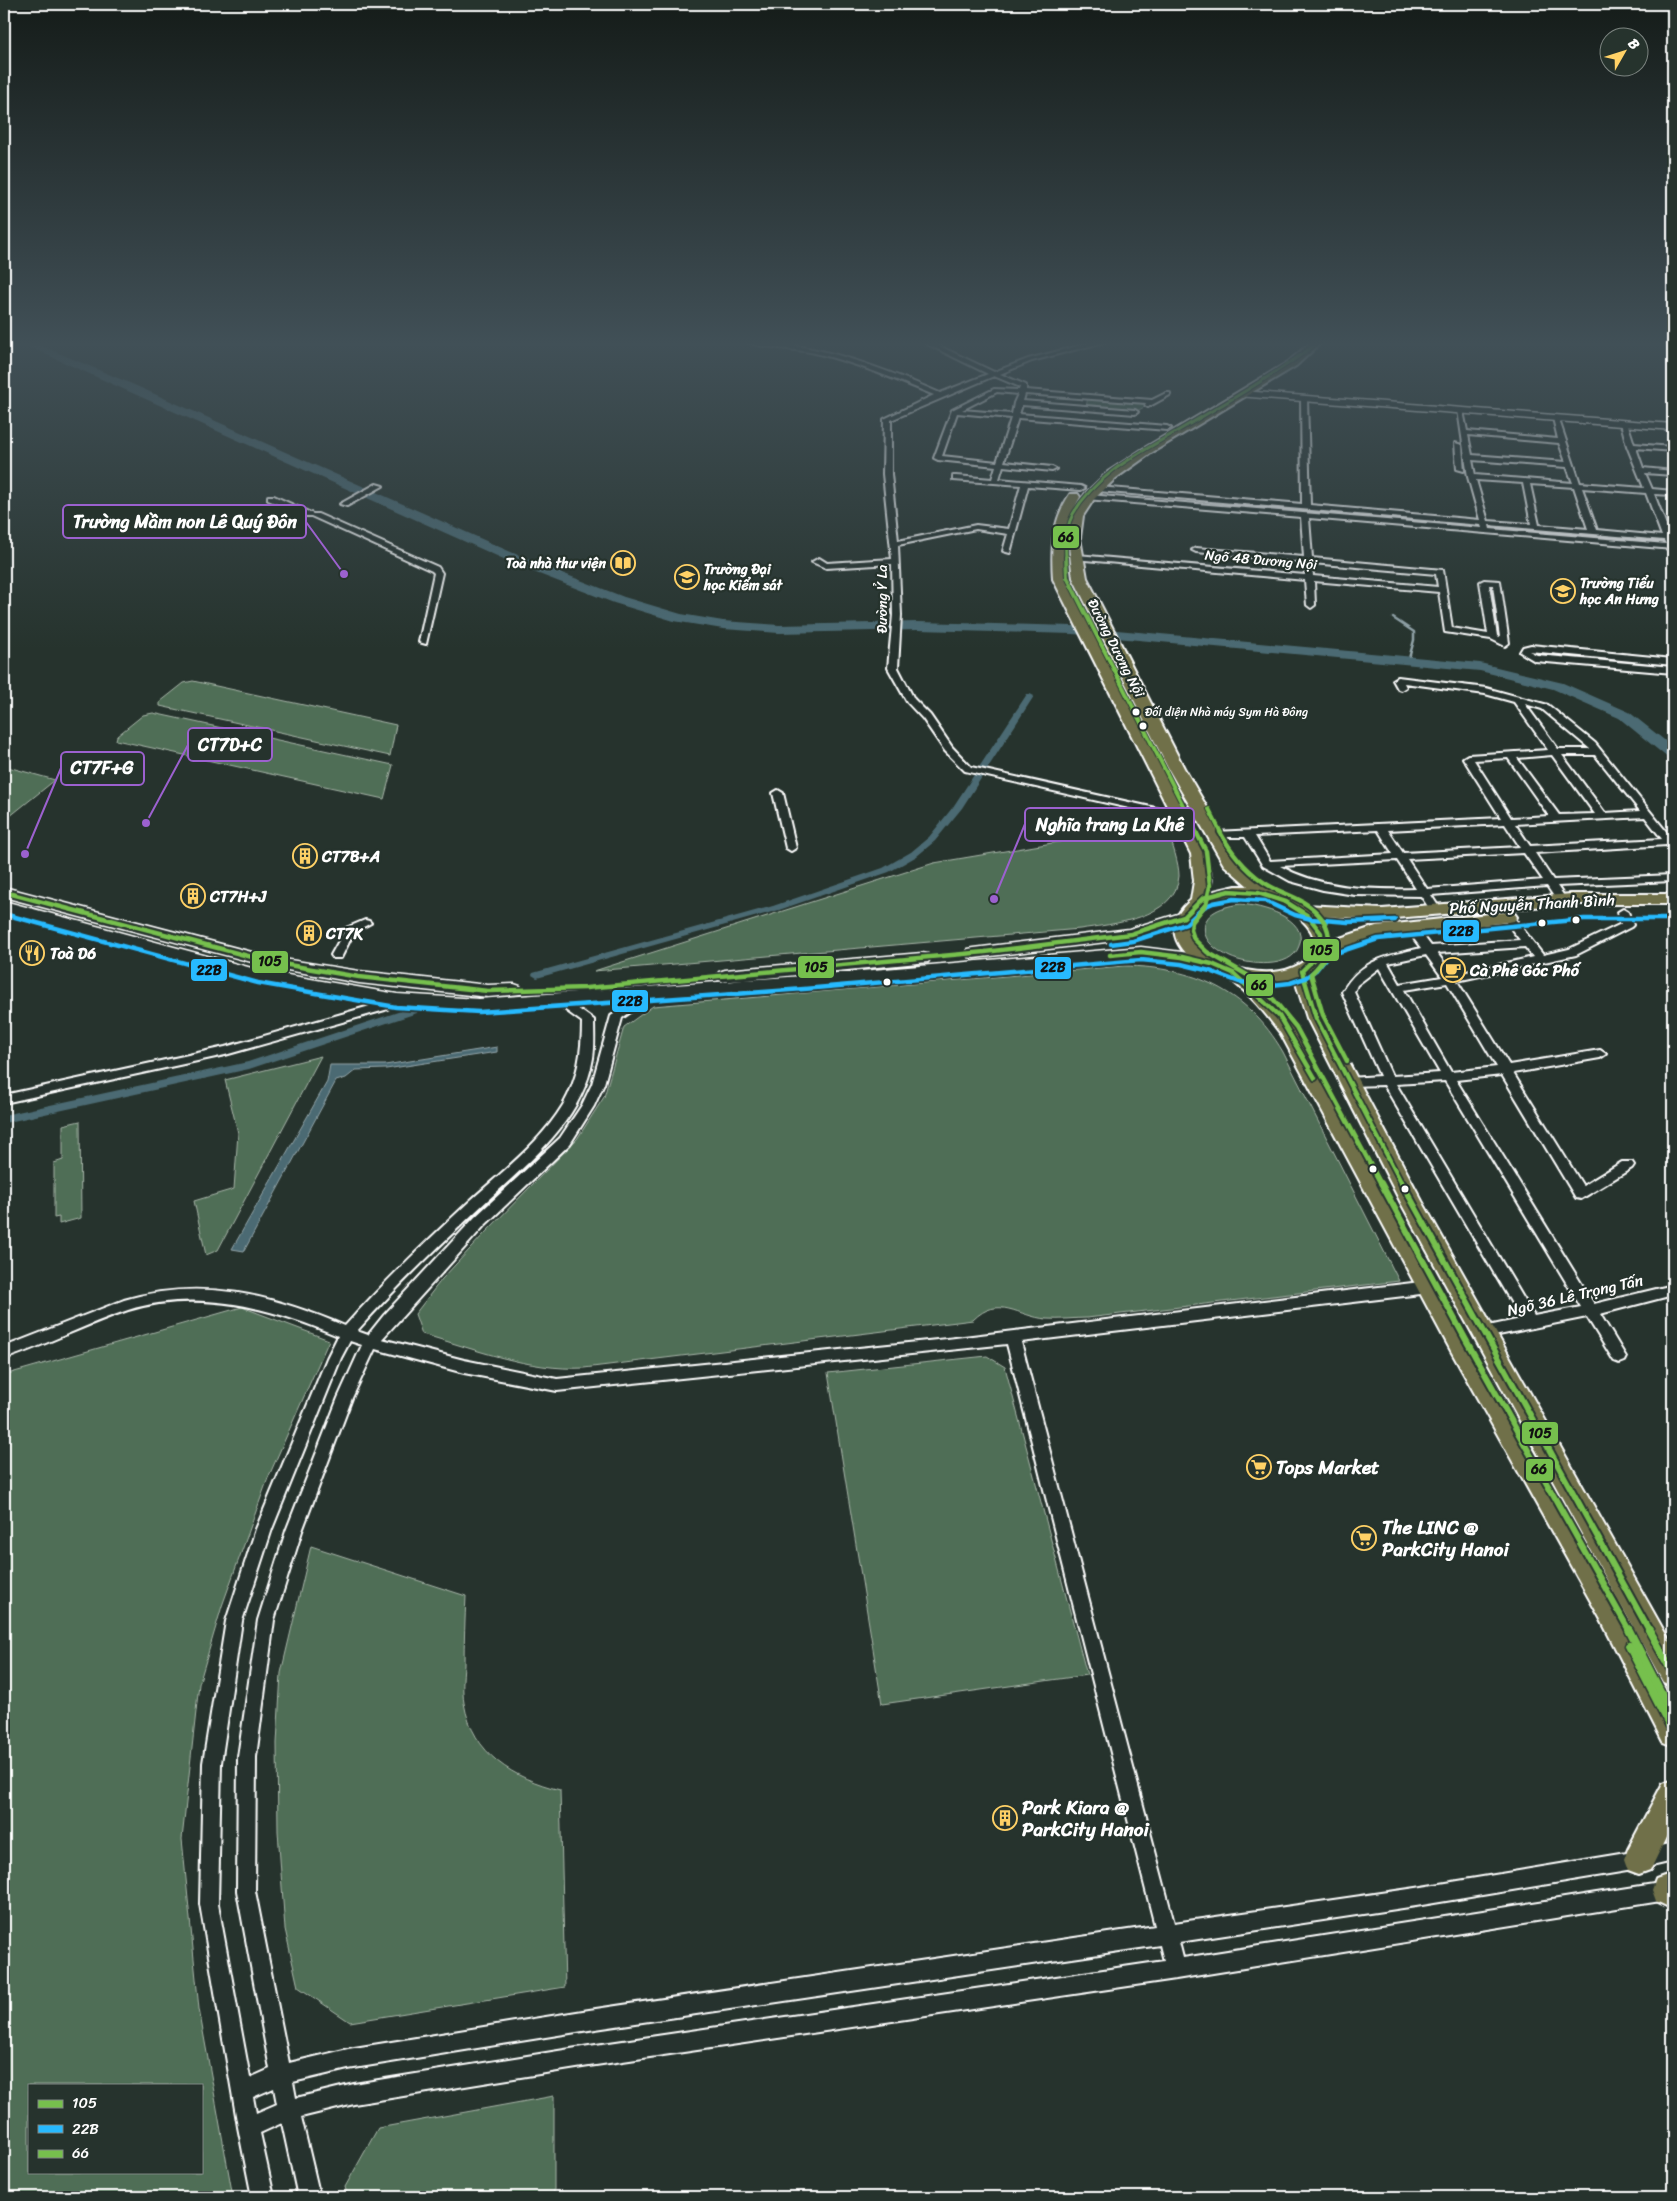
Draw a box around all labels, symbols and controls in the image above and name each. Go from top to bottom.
north arrow [1600,28,1650,78]
text: B [1621,33,1646,56]
callout: Trường Mầm non Lê Quý Đôn [63,505,306,538]
text: Trường Mầm non Lê Quý Đôn [73,506,297,538]
line badge: 66 [1052,525,1080,549]
text: 66 [1057,525,1074,550]
street label: Ngõ 48 Dương Nội [1204,543,1319,577]
library icon: Toà nhà thư viện [610,550,636,576]
place label: Toà nhà thư viện [506,551,606,576]
place label: Trường Đại học Kiểm sát [703,557,784,598]
school or university icon: Trường Đại học Kiểm sát [674,564,700,590]
street label: Đường Ỷ La [870,565,895,633]
place label: Trường Tiểu học An Hưng [1579,571,1660,612]
school or university icon: Trường Tiểu học An Hưng [1550,578,1576,604]
street label: Đường Dương Nội [1080,594,1152,703]
place label: Đối diện Nhà máy Sym Hà Đông [1145,701,1308,723]
marker: Đối diện Nhà máy Sym Hà Đông [1131,707,1141,717]
unlabelled marker [1138,721,1148,731]
callout: CT7D+C [188,728,272,761]
text: CT7D+C [197,729,263,761]
callout: CT7F+G [61,752,144,785]
text: CT7F+G [69,752,134,784]
callout: Nghĩa trang La Khê [1025,808,1194,841]
text: Nghĩa trang La Khê [1035,809,1185,841]
place label: CT7B+A [321,842,380,871]
building icon: CT7B+A [292,843,318,869]
place label: CT7H+J [209,882,268,911]
building icon: CT7H+J [180,883,206,909]
street label: Phố Nguyễn Thanh Bình [1449,885,1615,923]
unlabelled marker [1571,915,1581,925]
unlabelled marker [1537,918,1547,928]
place label: CT7K [325,919,364,948]
line badge: 22B [1442,919,1480,943]
text: 22B [1448,919,1474,944]
building icon: CT7K [296,920,322,946]
line badge: 105 [1302,938,1340,962]
text: 105 [1309,938,1333,963]
place label: Toà D6 [50,939,96,968]
restaurant icon: Toà D6 [19,940,45,966]
text: 105 [258,949,282,974]
line badge: 105 [251,950,289,974]
line badge: 105 [797,955,835,979]
text: 105 [804,955,828,980]
text: 22B [1040,955,1066,980]
line badge: 22B [1034,956,1072,980]
place label: Cà Phê Góc Phố [1469,956,1582,985]
cafe icon: Cà Phê Góc Phố [1440,957,1466,983]
line badge: 22B [190,958,228,982]
text: 22B [196,958,222,983]
line badge: 66 [1245,973,1274,997]
text: 66 [1250,973,1267,998]
unlabelled marker [882,977,892,987]
line badge: 22B [611,989,649,1013]
text: 22B [617,989,643,1014]
unlabelled marker [1368,1164,1378,1174]
unlabelled marker [1400,1184,1410,1194]
street label: Ngõ 36 Lê Trọng Tấn [1504,1265,1646,1325]
line badge: 105 [1521,1421,1559,1445]
text: 105 [1528,1421,1552,1446]
place label: Tops Market [1276,1451,1380,1484]
supermarket icon: Tops Market [1246,1454,1272,1480]
text: 66 [1530,1457,1547,1482]
line badge: 66 [1525,1458,1554,1482]
place label: The LINC @ ParkCity Hanoi [1382,1511,1510,1566]
supermarket icon: The LINC @ ParkCity Hanoi [1351,1525,1377,1551]
place label: Park Kiara @ ParkCity Hanoi [1022,1791,1150,1846]
building icon: Park Kiara @ ParkCity Hanoi [992,1805,1018,1831]
legend [28,2084,202,2174]
text: 105 [72,2090,97,2116]
text: 22B [72,2116,99,2142]
text: 66 [72,2140,89,2166]

